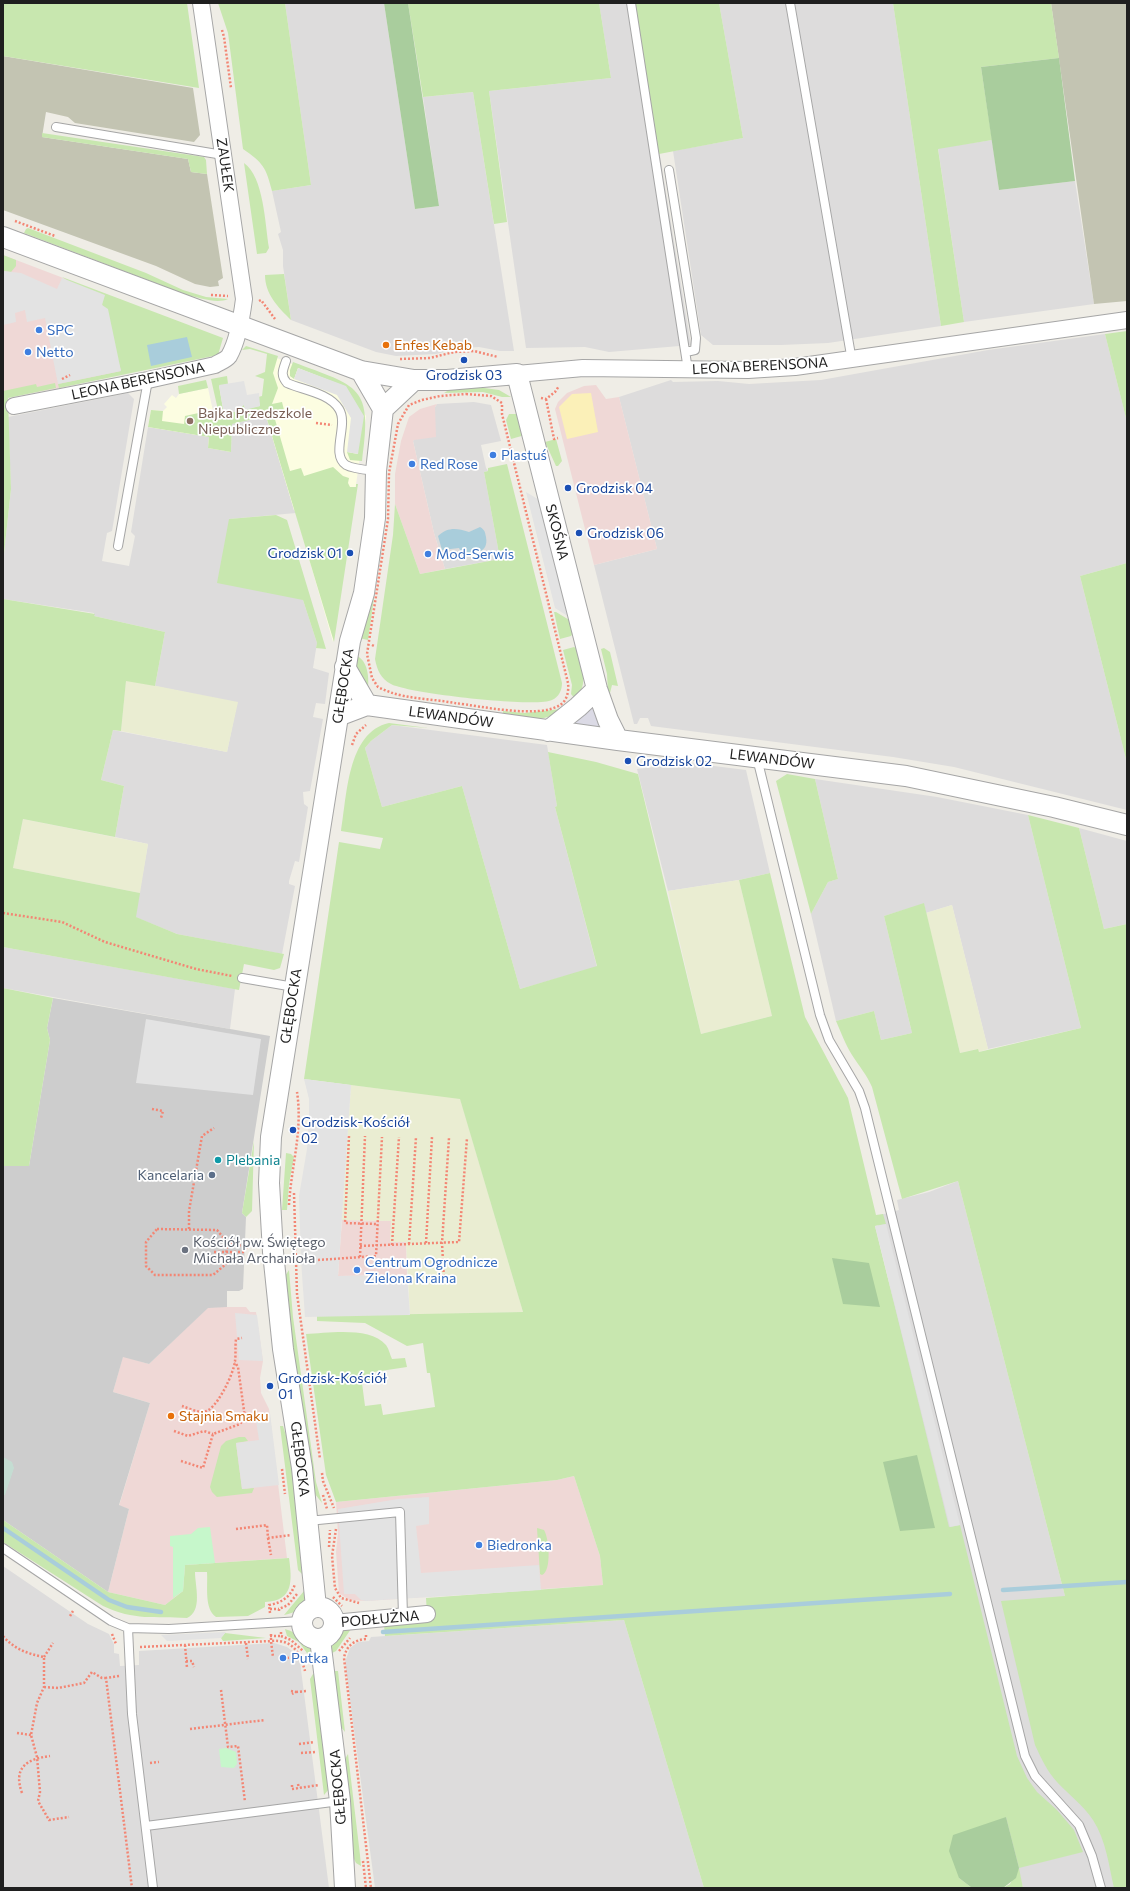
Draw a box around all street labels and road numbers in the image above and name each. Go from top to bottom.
street label: ZAUŁEK [213,137,237,193]
street label: LEONA BERENSONA [692,354,828,378]
street label: LEONA BERENSONA [70,359,206,403]
street label: SKOŚNA [542,502,572,562]
street label: GŁĘBOCKA [329,647,357,725]
street label: LEWANDÓW [407,703,495,731]
street label: LEWANDÓW [729,745,815,773]
street label: GŁĘBOCKA [277,967,305,1045]
street label: GŁĘBOCKA [287,1420,313,1498]
street label: PODŁUŻNA [340,1607,420,1631]
street label: GŁĘBOCKA [326,1749,350,1825]

